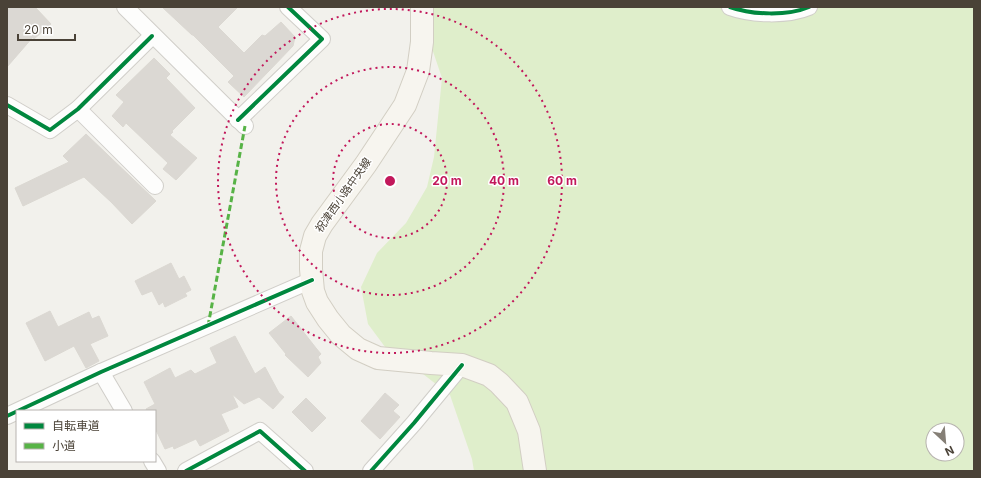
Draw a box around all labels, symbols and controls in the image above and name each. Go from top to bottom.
scale bar [18,16,75,42]
text: 20 m [24,22,53,37]
street label: 祝津西小路中央線 [312,155,374,235]
text: 20 m [432,173,462,188]
text: 40 m [489,173,519,188]
text: 60 m [547,173,577,188]
centre of rings [383,174,397,188]
legend [16,410,156,462]
text: 自転車道 [52,418,100,433]
north arrow [925,422,965,462]
text: 小道 [52,438,76,453]
text: N [943,443,956,459]

